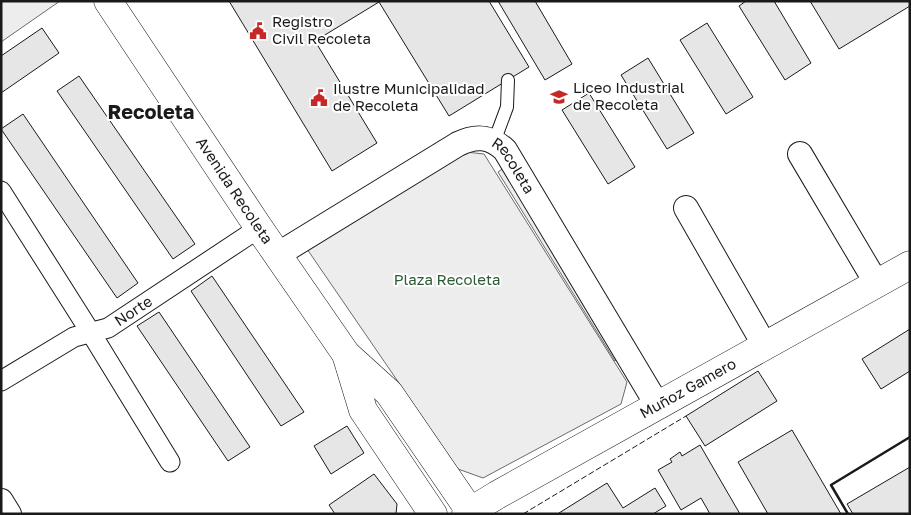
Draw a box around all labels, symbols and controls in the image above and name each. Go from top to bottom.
place label: Registro Civil Recoleta [272,12,371,47]
public building icon: Registro Civil Recoleta [248,21,268,41]
place label: Liceo Industrial de Recoleta [573,78,685,113]
place label: Ilustre Municipalidad de Recoleta [333,79,485,114]
school or university icon: Liceo Industrial de Recoleta [549,87,569,107]
public building icon: Ilustre Municipalidad de Recoleta [309,88,329,108]
district label: Recoleta [108,99,194,123]
street label: Avenida Recoleta [193,133,277,247]
street label: Recoleta [489,133,539,196]
park label: Plaza Recoleta [394,270,500,288]
street label: Norte [111,291,155,329]
street label: Muñoz Gamero [636,354,739,422]

